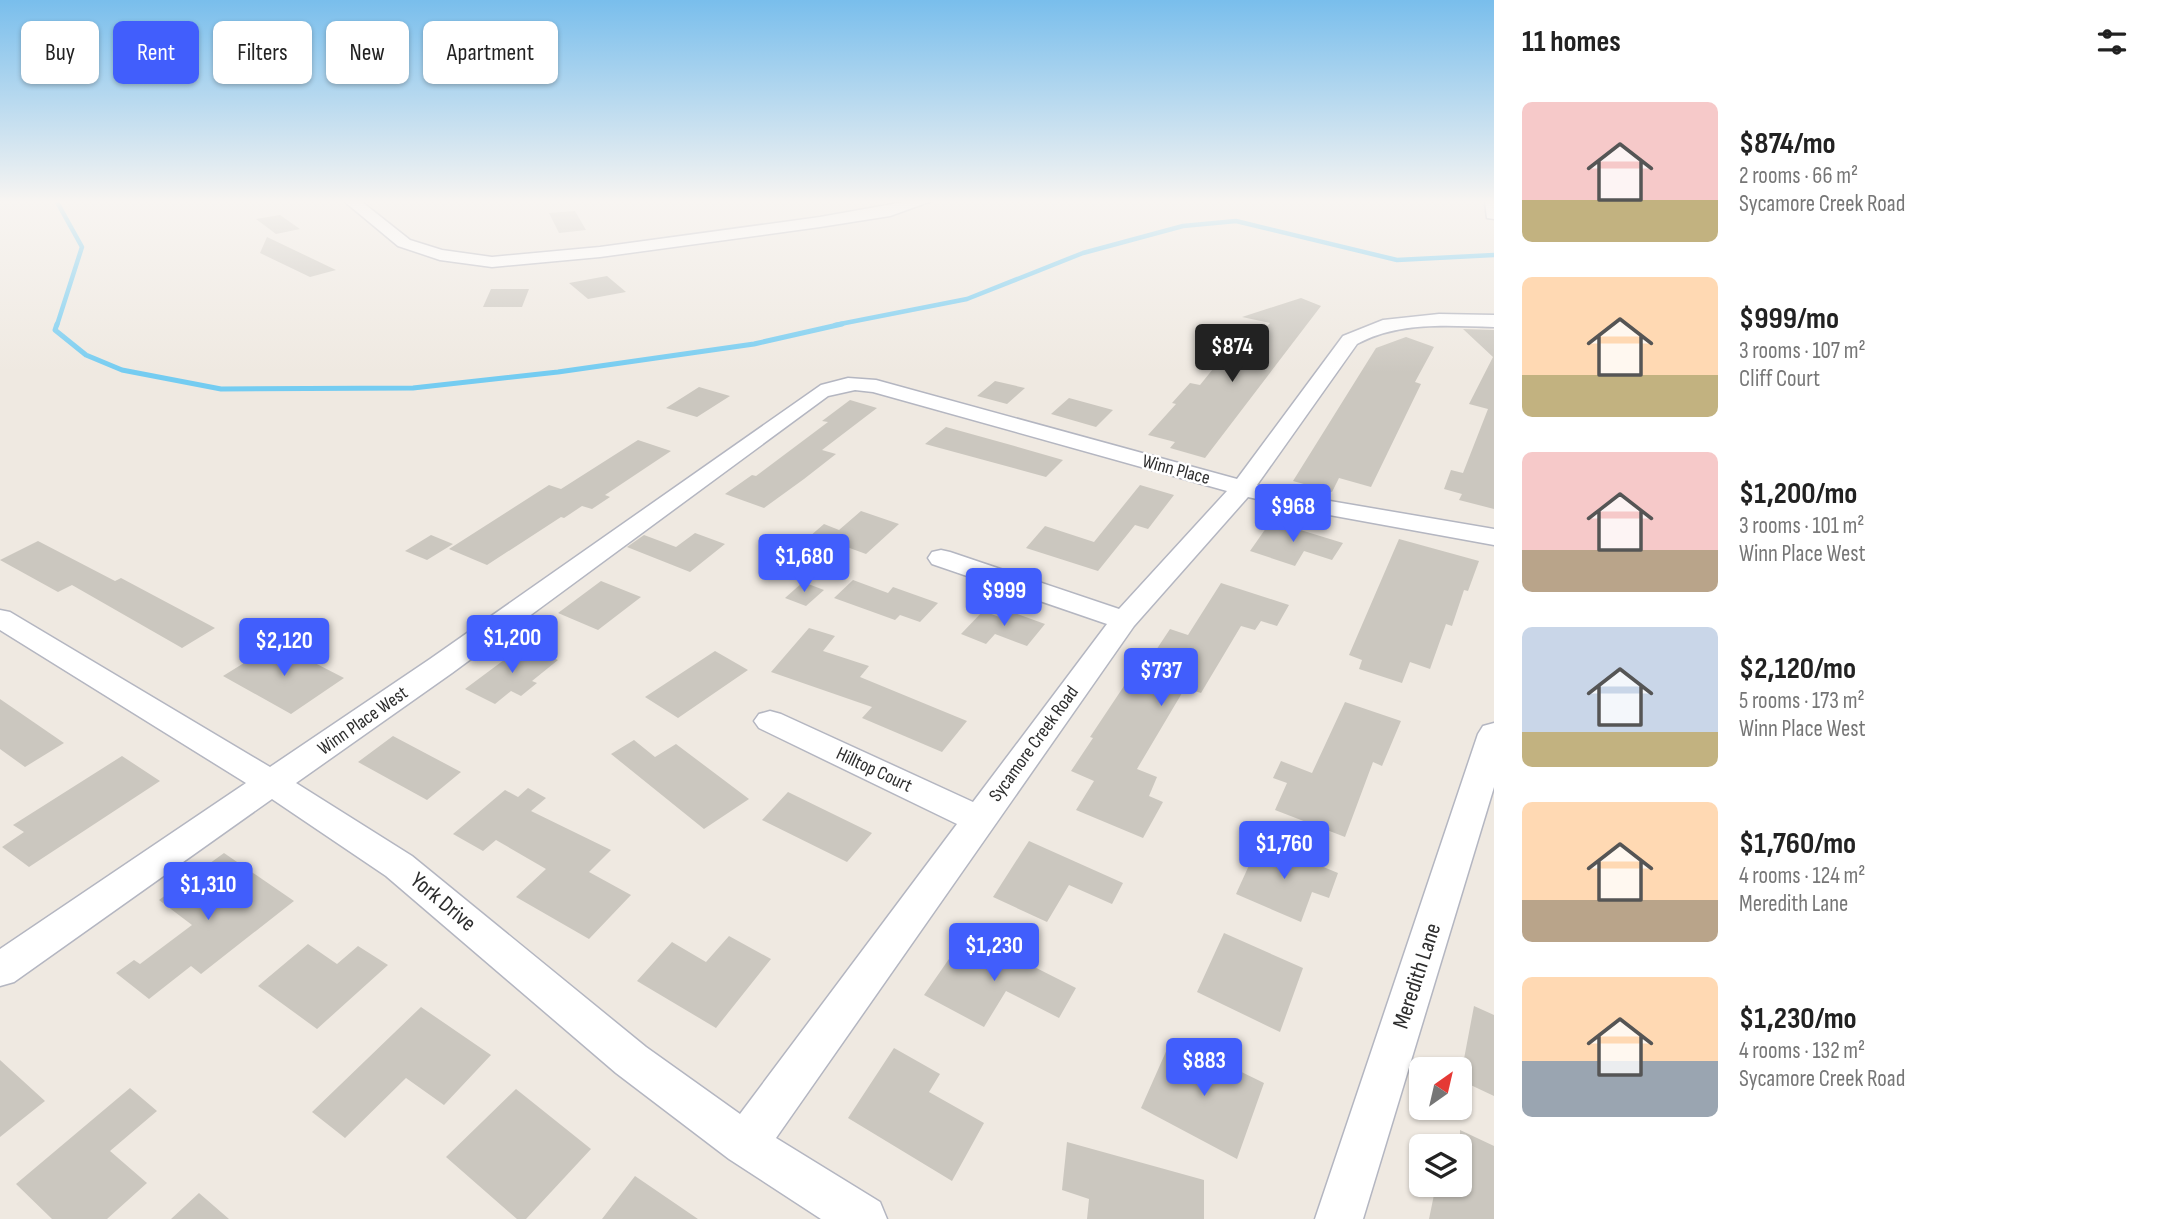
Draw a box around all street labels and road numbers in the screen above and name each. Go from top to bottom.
street label: Winn Place [1140,450,1212,490]
street label: Winn Place West [314,681,413,760]
street label: Sycamore Creek Road [984,682,1084,806]
street label: Hilltop Court [832,742,916,798]
street label: York Drive [404,866,482,938]
street label: Meredith Lane [1387,920,1447,1032]

